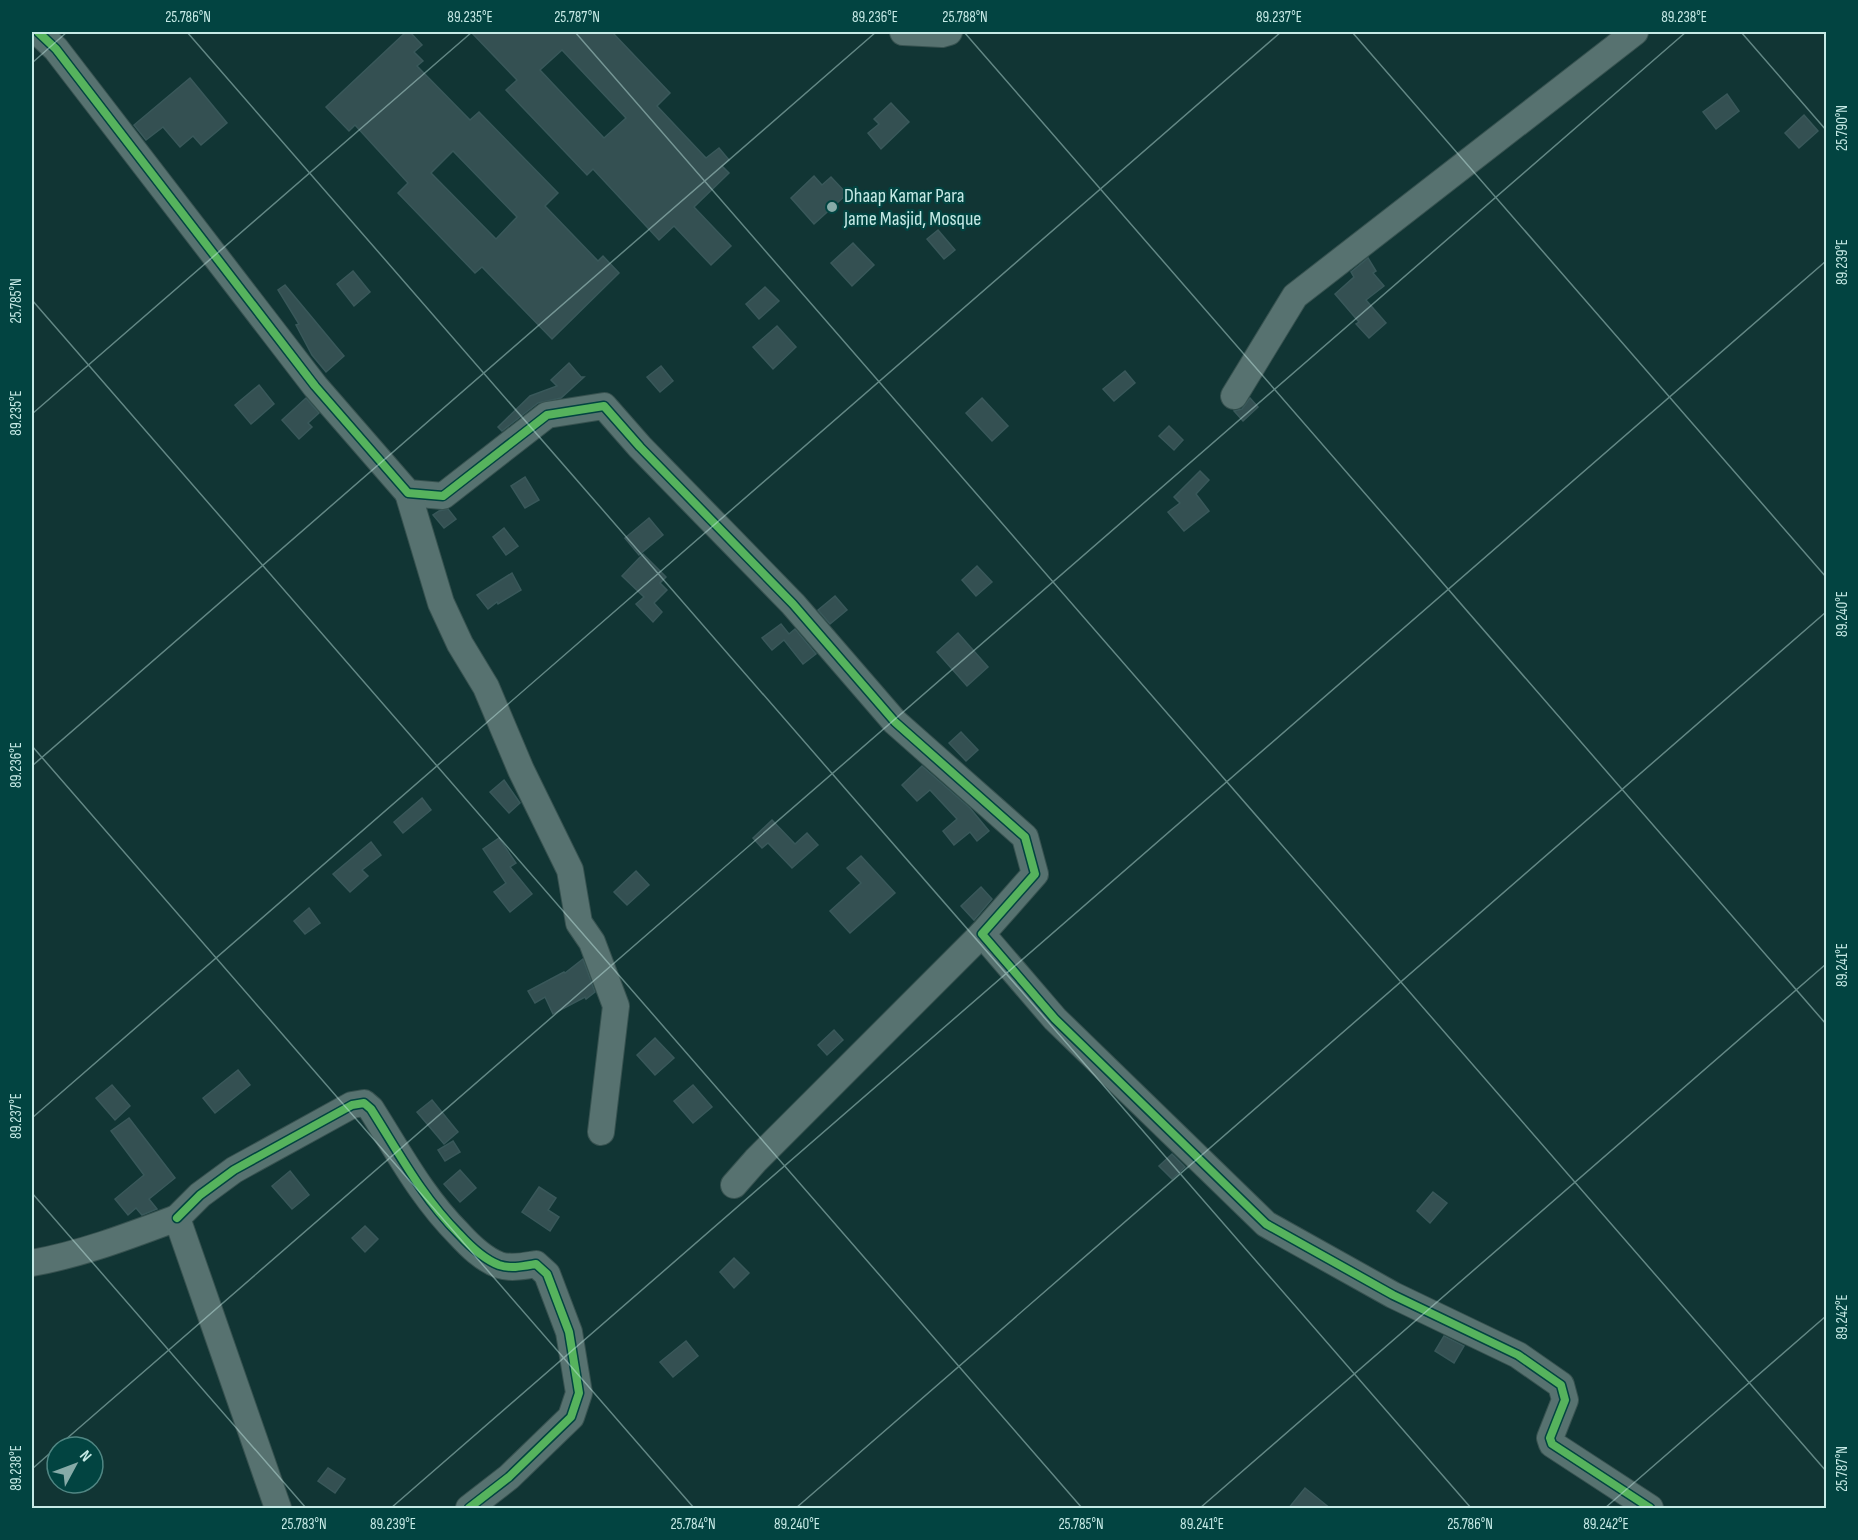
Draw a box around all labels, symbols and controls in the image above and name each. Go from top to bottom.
text: 25.786°N [165,8,211,27]
text: 89.235°E [447,8,493,27]
text: 25.787°N [554,8,600,27]
text: 89.236°E [852,8,898,27]
text: 25.788°N [942,8,988,27]
text: 89.237°E [1256,8,1302,27]
text: 89.238°E [1661,8,1707,27]
text: 25.790°N [1833,105,1852,151]
place label: Dhaap Kamar Para Jame Masjid, Mosque [843,184,981,231]
marker: Dhaap Kamar Para Jame Masjid, Mosque [825,200,839,214]
text: 89.239°E [1833,239,1852,285]
text: 25.785°N [7,278,26,324]
text: 89.235°E [7,390,26,436]
text: 89.240°E [1833,591,1852,637]
text: 89.236°E [7,742,26,788]
text: 89.241°E [1833,943,1852,987]
text: 89.237°E [7,1093,26,1139]
text: 89.242°E [1833,1294,1852,1340]
north arrow [45,1435,105,1495]
text: 89.238°E [7,1445,26,1491]
text: 25.787°N [1833,1446,1852,1492]
text: N [75,1447,95,1466]
text: 25.783°N [281,1515,327,1534]
text: 89.239°E [370,1515,416,1534]
text: 25.784°N [670,1515,716,1534]
text: 89.240°E [774,1515,820,1534]
text: 25.785°N [1058,1515,1104,1534]
text: 89.241°E [1180,1515,1224,1534]
text: 25.786°N [1447,1515,1493,1534]
text: 89.242°E [1583,1515,1629,1534]

